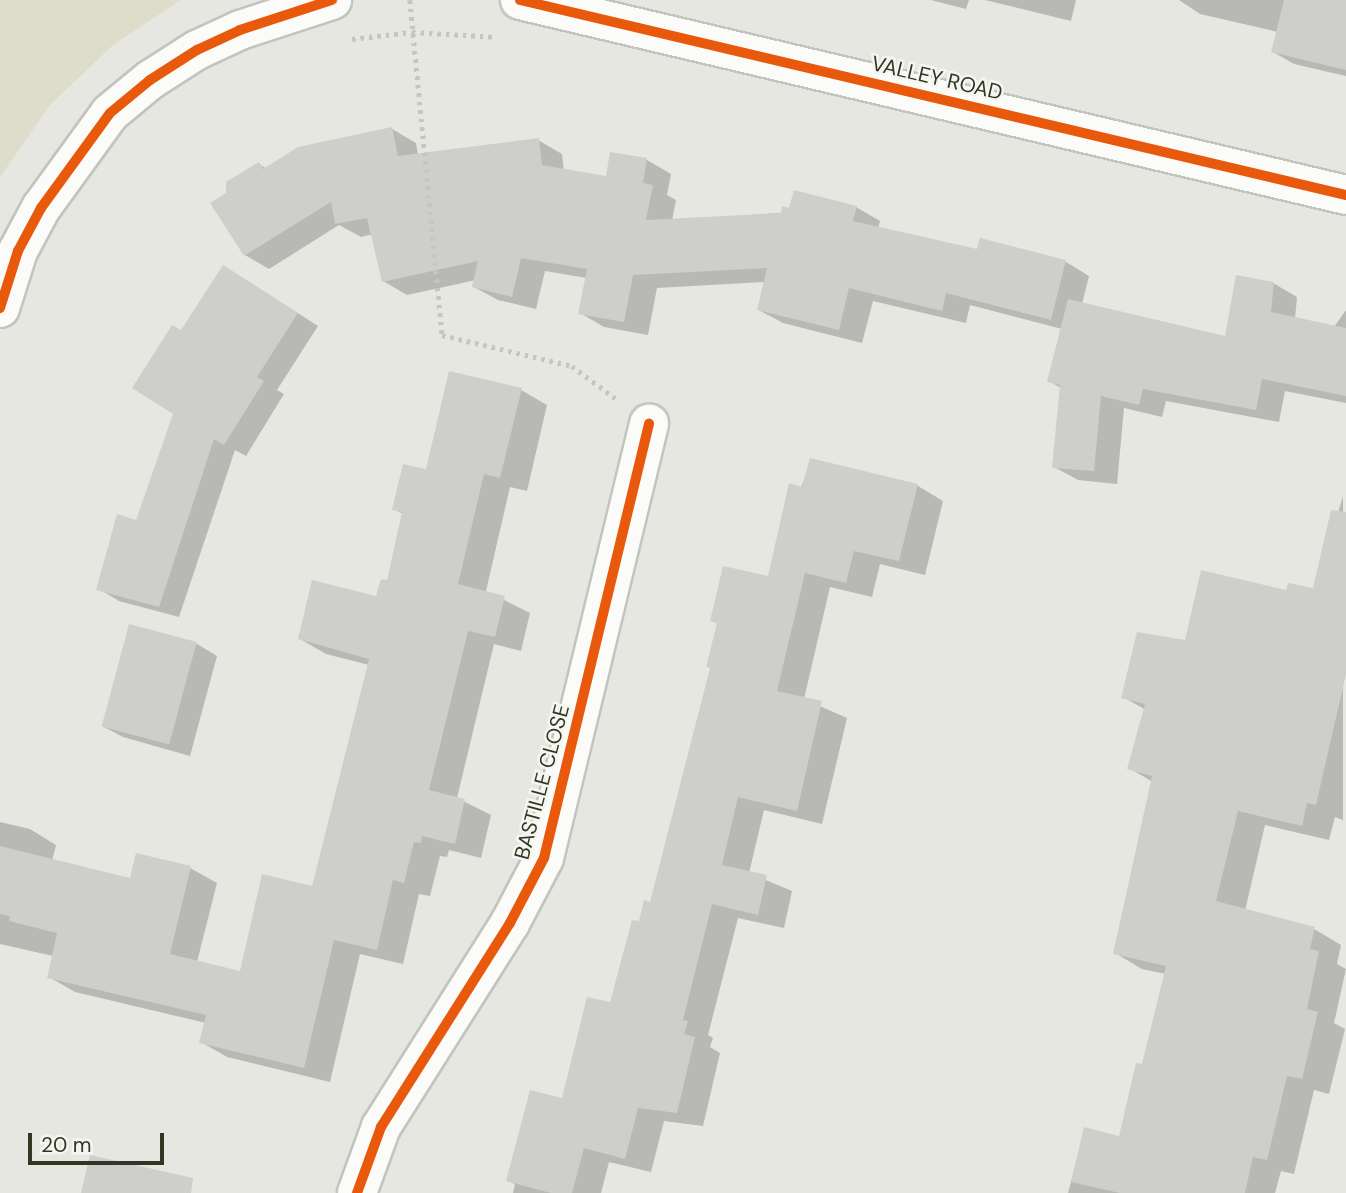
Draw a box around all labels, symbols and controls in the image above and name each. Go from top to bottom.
street label: VALLEY ROAD [869,51,1005,105]
street label: BASTILLE CLOSE [509,702,575,862]
scale bar [32,1120,168,1164]
text: 20 m [41,1131,92,1159]

